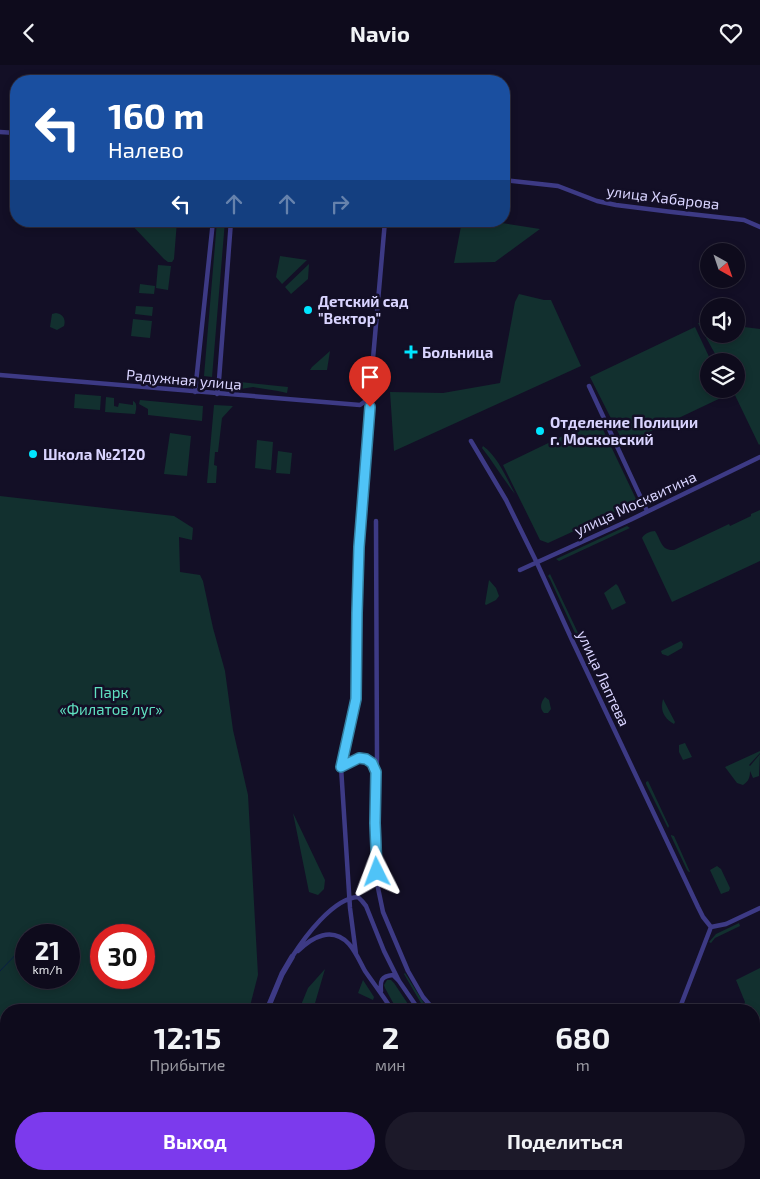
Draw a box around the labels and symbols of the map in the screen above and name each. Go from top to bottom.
street label: улица Хабарова [605,181,720,214]
north arrow [700,243,745,287]
place label: Детский сад "Вектор" [318,292,409,327]
marker: Детский сад "Вектор" [302,304,314,316]
place label: Больница [422,343,493,361]
marker: Больница [404,345,418,359]
pin [349,356,391,407]
street label: Радужная улица [125,365,243,394]
place label: Отделение Полиции г. Московский [550,413,698,448]
marker: Отделение Полиции г. Московский [534,425,546,437]
place label: Школа №2120 [43,445,146,463]
marker: Школа №2120 [27,448,39,460]
street label: улица Москвитина [571,467,699,540]
street label: улица Лаптева [573,627,634,729]
park label: Парк «Филатов луг» [59,683,163,719]
position arrow [350,845,402,897]
speed limit sign: 30 [90,924,155,989]

